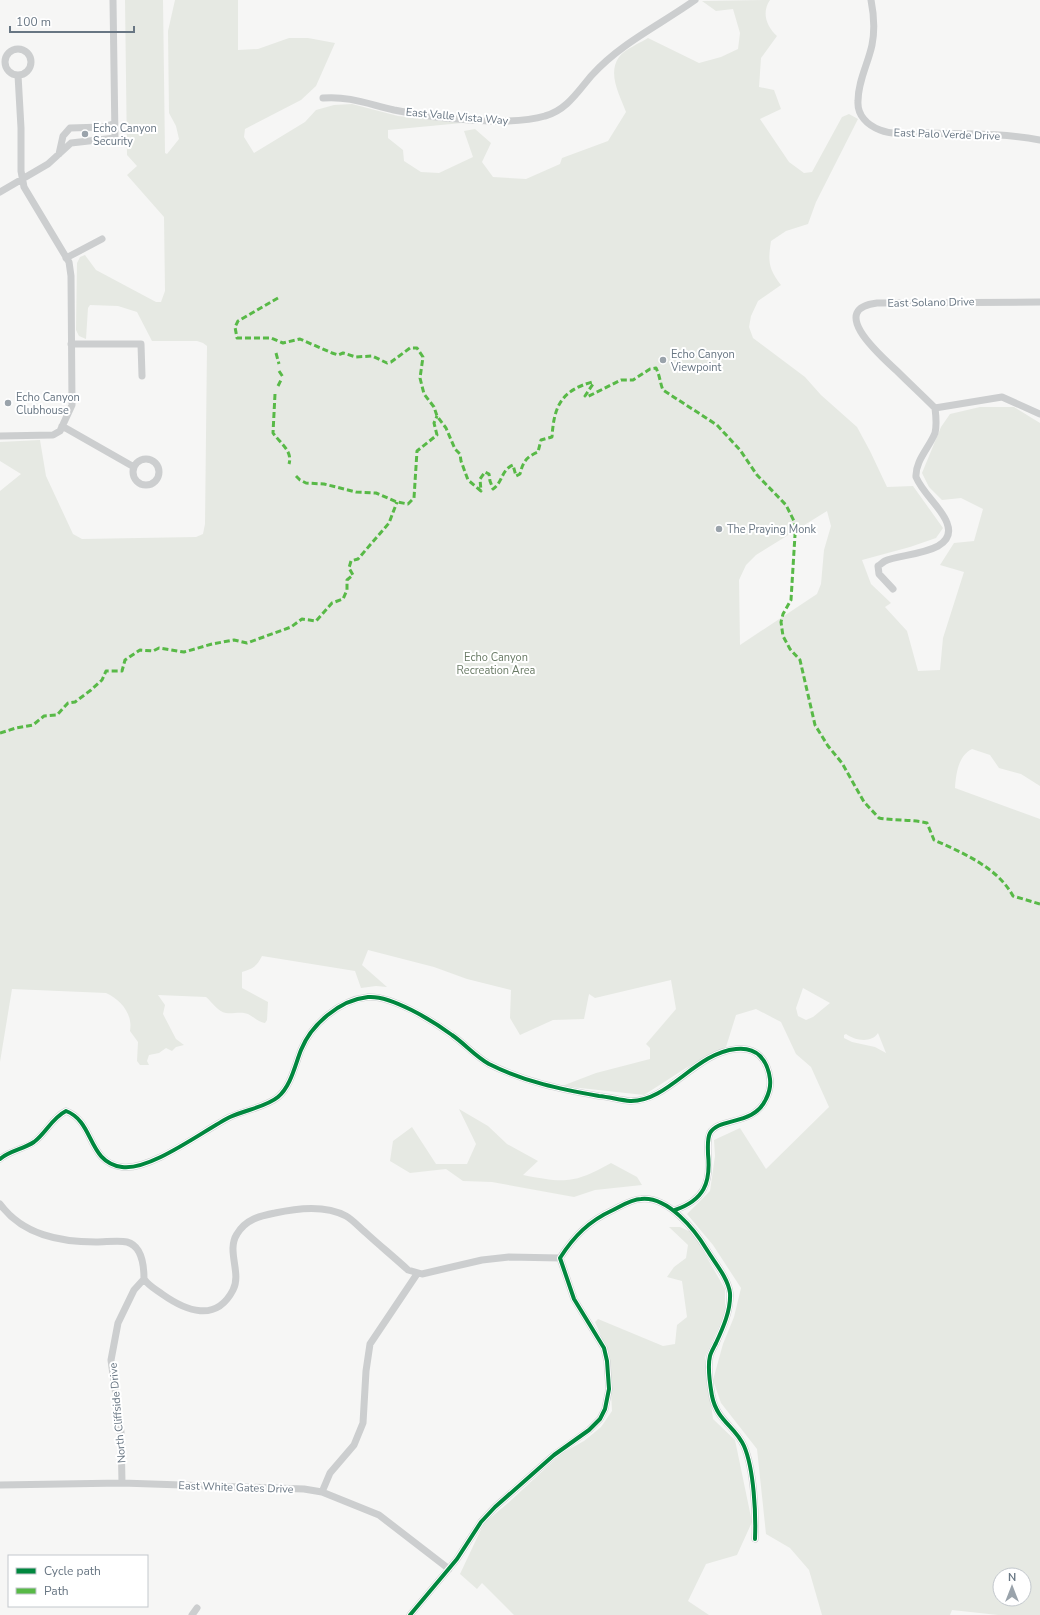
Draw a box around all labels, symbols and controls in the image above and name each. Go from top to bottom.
scale bar [10,8,134,34]
text: 100 m [16,14,51,30]
street label: East Valle Vista Way [405,105,509,128]
place label: Echo Canyon Security [93,121,157,149]
street label: East Palo Verde Drive [893,125,1001,144]
marker: Echo Canyon Security [80,129,90,139]
street label: East Solano Drive [887,294,975,311]
place label: Echo Canyon Viewpoint [670,347,735,375]
marker: Echo Canyon Viewpoint [658,355,668,365]
place label: Echo Canyon Clubhouse [16,390,80,418]
marker: Echo Canyon Clubhouse [3,398,13,408]
place label: The Praying Monk [727,522,817,537]
marker: The Praying Monk [714,524,724,534]
park label: Echo Canyon Recreation Area [457,650,536,678]
street label: North Cliffside Drive [106,1362,129,1464]
street label: East White Gates Drive [178,1478,294,1497]
legend [8,1555,148,1607]
text: Cycle path [44,1563,101,1579]
north arrow [992,1567,1032,1607]
text: N [1008,1570,1016,1585]
text: Path [44,1583,69,1599]

